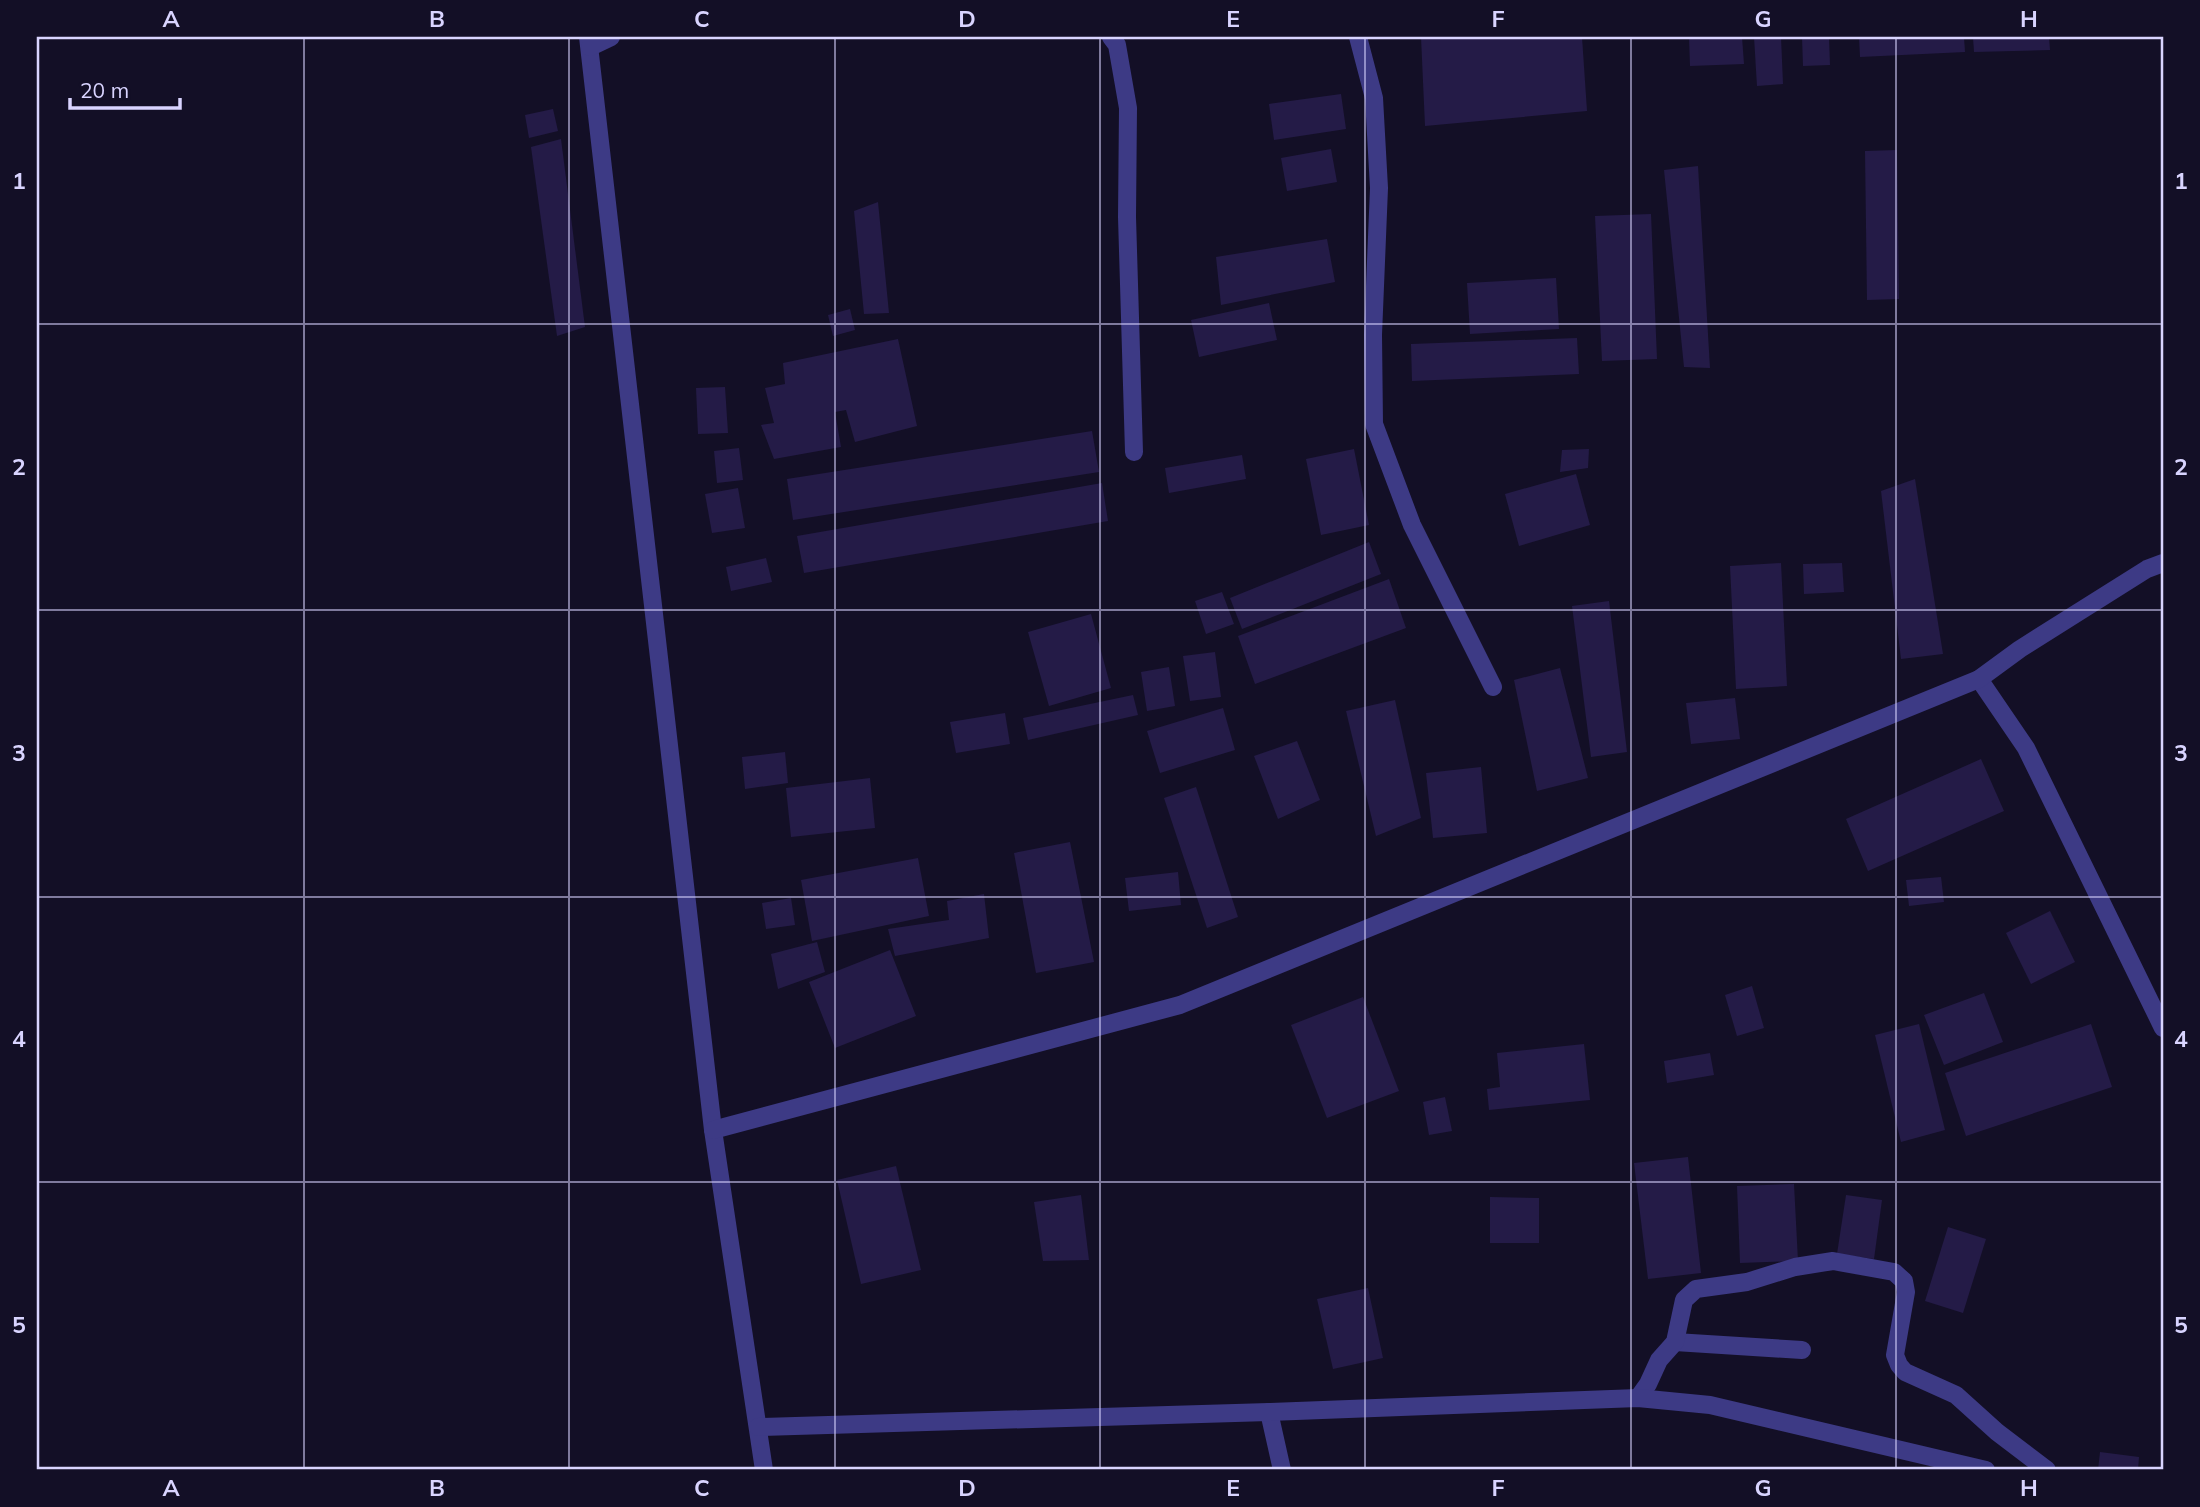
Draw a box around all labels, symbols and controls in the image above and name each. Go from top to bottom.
text: A [162,4,180,33]
text: B [429,4,445,33]
text: C [694,4,710,33]
text: D [958,4,976,33]
text: E [1226,4,1240,33]
text: F [1491,4,1505,33]
text: G [1754,4,1772,33]
text: H [2020,4,2038,33]
scale bar [70,66,180,110]
text: 20 m [80,77,129,103]
text: 1 [12,166,26,195]
text: 1 [2174,166,2188,195]
text: 2 [12,452,26,481]
text: 2 [2174,452,2188,481]
text: 3 [12,738,26,767]
text: 3 [2174,738,2188,767]
text: 4 [12,1024,26,1053]
text: 4 [2174,1024,2188,1053]
text: 5 [12,1310,26,1339]
text: 5 [2174,1310,2188,1339]
text: A [162,1473,180,1502]
text: B [429,1473,445,1502]
text: C [694,1473,710,1502]
text: D [958,1473,976,1502]
text: E [1226,1473,1240,1502]
text: F [1491,1473,1505,1502]
text: G [1754,1473,1772,1502]
text: H [2020,1473,2038,1502]

